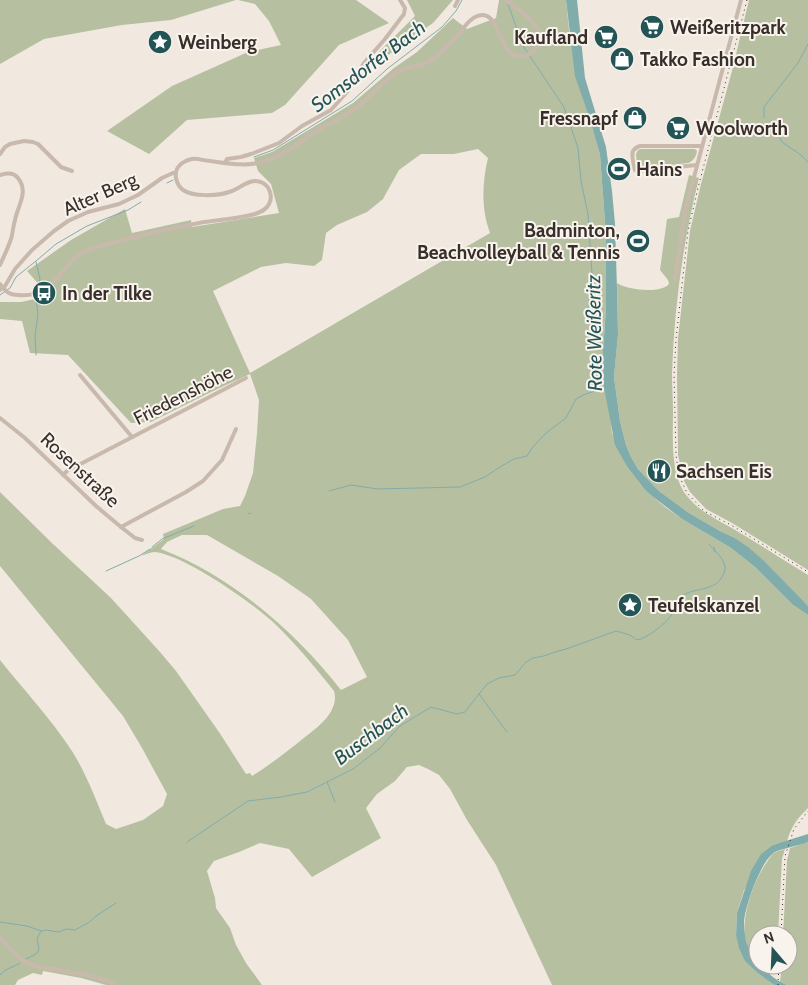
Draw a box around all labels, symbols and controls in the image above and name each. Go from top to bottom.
supermarket icon: Weißeritzpark [639,14,665,40]
water label: Somsdorfer Bach [306,15,430,117]
place label: Weißeritzpark [670,16,787,39]
supermarket icon: Kaufland [593,24,619,50]
place label: Kaufland [514,26,588,49]
place icon: Weinberg [147,29,173,55]
place label: Weinberg [178,31,257,54]
shop icon: Takko Fashion [609,46,635,72]
place label: Takko Fashion [640,48,755,71]
shop icon: Fressnapf [622,105,648,131]
place label: Fressnapf [540,107,619,130]
supermarket icon: Woolworth [665,115,691,141]
place label: Woolworth [696,117,788,140]
sports icon: Hains [606,156,632,182]
place label: Hains [636,158,682,181]
street label: Alter Berg [59,167,141,221]
place label: Badminton, Beachvolleyball & Tennis [417,219,620,264]
sports icon: Badminton, Beachvolleyball & Tennis [625,228,651,254]
water label: Rote Weißeritz [581,274,607,391]
bus stop icon: In der Tilke [31,280,57,306]
place label: In der Tilke [62,282,152,305]
street label: Friedenshöhe [129,360,237,430]
street label: Rosenstraße [36,428,124,513]
restaurant icon: Sachsen Eis [646,458,672,484]
place label: Sachsen Eis [676,460,772,483]
place icon: Teufelskanzel [617,592,643,618]
place label: Teufelskanzel [648,594,759,617]
water label: Buschbach [329,698,413,770]
north arrow [748,925,798,975]
text: N [761,928,776,948]

